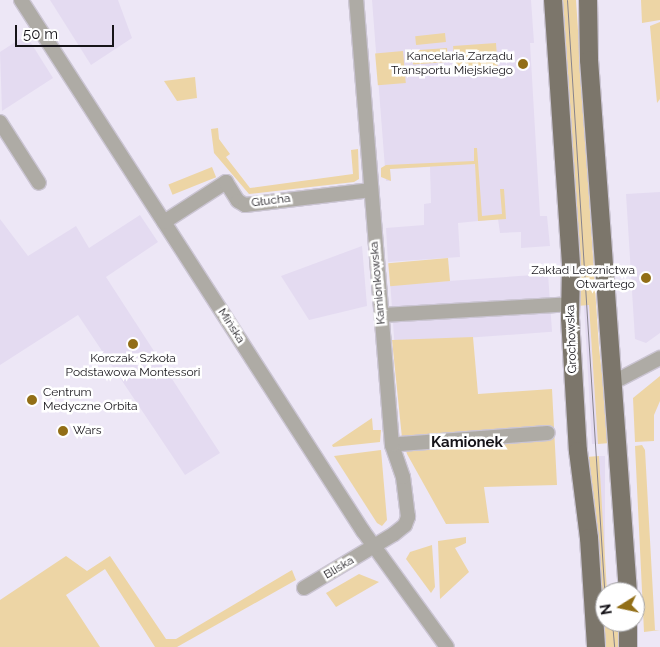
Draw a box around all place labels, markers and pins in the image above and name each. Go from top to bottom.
place label: Kancelaria Zarządu Transportu Miejskiego [391,50,513,78]
marker: Kancelaria Zarządu Transportu Miejskiego [517,58,529,70]
place label: Zakład Lecznictwa Otwartego [531,264,635,292]
marker: Zakład Lecznictwa Otwartego [639,271,653,285]
marker: Korczak. Szkoła Podstawowa Montessori [127,338,139,350]
place label: Korczak. Szkoła Podstawowa Montessori [66,352,200,380]
place label: Centrum Medyczne Orbita [43,386,138,414]
marker: Centrum Medyczne Orbita [25,393,39,407]
place label: Wars [73,424,101,438]
marker: Wars [57,425,69,437]

